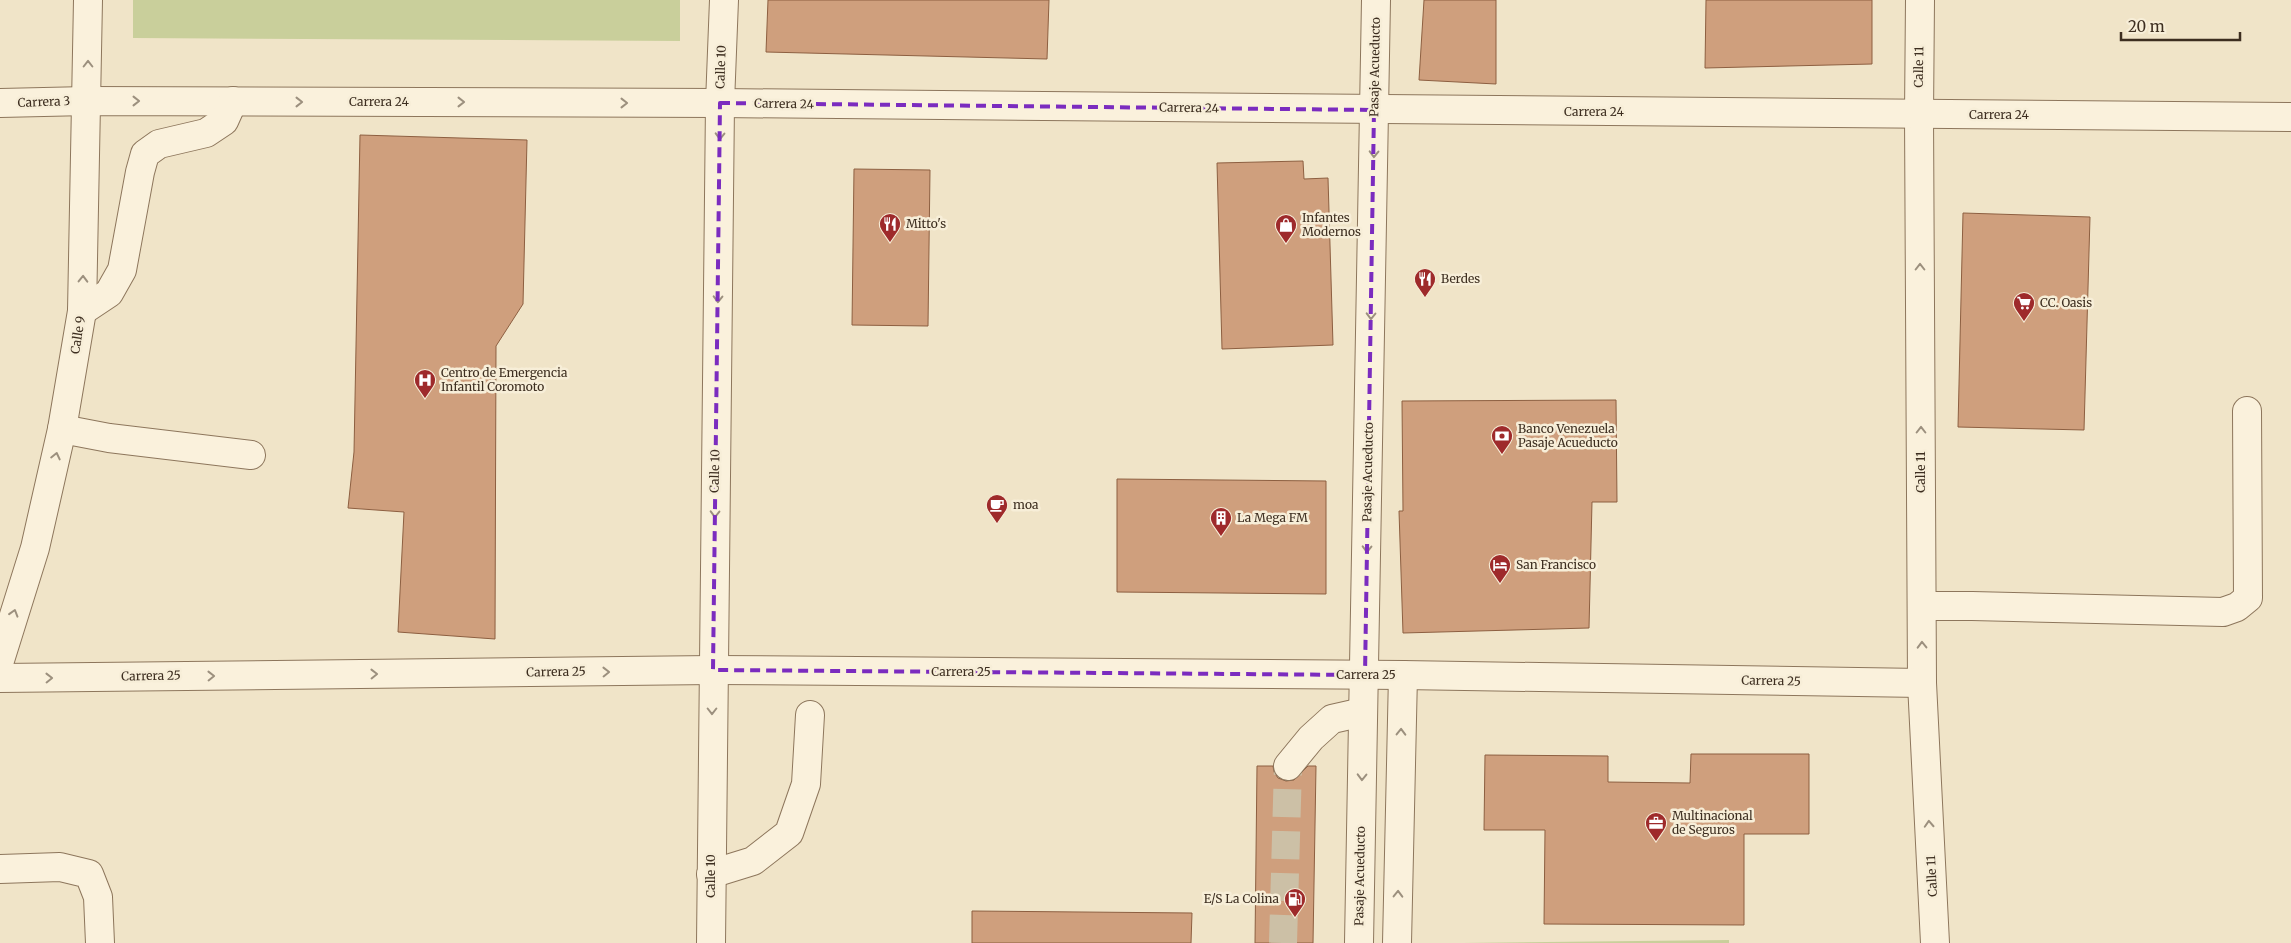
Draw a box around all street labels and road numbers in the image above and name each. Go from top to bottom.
street label: Pasaje Acueducto [1366,17,1383,117]
street label: Calle 10 [712,45,729,89]
street label: Calle 11 [1911,46,1926,88]
street label: Carrera 3 [17,93,71,110]
street label: Carrera 24 [349,94,410,109]
street label: Carrera 24 [754,95,815,112]
street label: Carrera 24 [1159,99,1220,116]
street label: Carrera 24 [1564,104,1625,119]
street label: Carrera 24 [1969,107,2030,122]
street label: Calle 9 [67,315,88,355]
street label: Pasaje Acueducto [1359,422,1376,522]
street label: Calle 10 [707,449,722,493]
street label: Calle 11 [1913,451,1928,493]
street label: Carrera 25 [526,663,586,680]
street label: Carrera 25 [931,664,991,679]
street label: Carrera 25 [121,667,181,684]
street label: Carrera 25 [1336,667,1396,682]
street label: Carrera 25 [1741,672,1801,689]
street label: Pasaje Acueducto [1351,826,1368,926]
street label: Calle 10 [703,854,718,898]
street label: Calle 11 [1923,854,1940,897]

